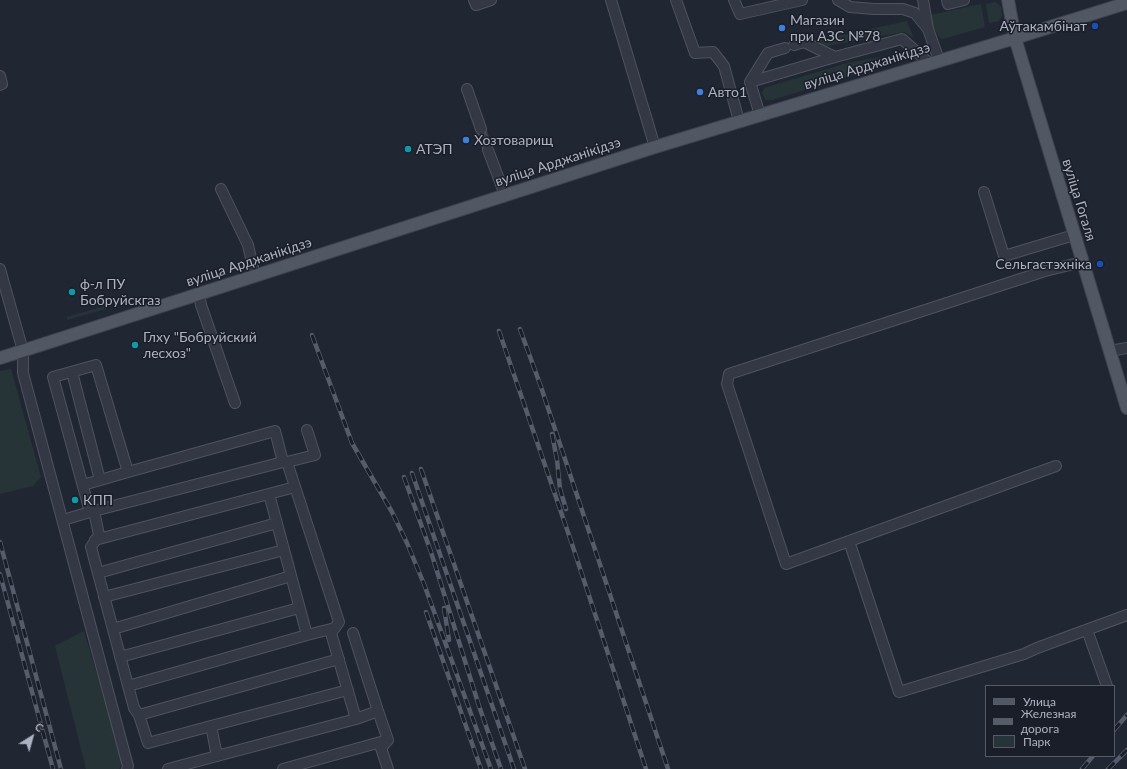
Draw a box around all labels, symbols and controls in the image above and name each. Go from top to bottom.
place label: Магазин при АЗС №78 [790,12,880,44]
place label: Аўтакамбінат [1000,18,1087,34]
marker: Аўтакамбінат [1090,21,1100,31]
marker: Магазин при АЗС №78 [777,23,787,33]
street label: вуліца Арджанікідзэ [802,39,932,93]
place label: Авто1 [708,84,747,100]
marker: Авто1 [695,87,705,97]
place label: Хозтоварищ [474,132,553,148]
street label: вуліца Арджанікідзэ [493,134,623,190]
marker: Хозтоварищ [461,135,471,145]
place label: АТЭП [416,141,453,157]
marker: АТЭП [403,144,413,154]
street label: вуліца Гогаля [1059,157,1099,243]
street label: вуліца Арджанікідзэ [184,234,314,290]
place label: Сельгастэхніка [995,256,1092,272]
marker: Сельгастэхніка [1095,259,1105,269]
place label: ф-л ПУ Бобруйскгаз [80,276,161,308]
marker: ф-л ПУ Бобруйскгаз [67,287,77,297]
place label: Глху "Бобруйский лесхоз" [143,329,257,362]
marker: Глху "Бобруйский лесхоз" [130,340,140,350]
place label: КПП [83,492,113,508]
marker: КПП [70,495,80,505]
legend [985,685,1115,757]
text: Улица [1023,694,1056,709]
text: Железная дорога [1021,706,1076,736]
north arrow [12,717,52,757]
text: С [33,720,46,734]
text: Парк [1023,734,1051,749]

